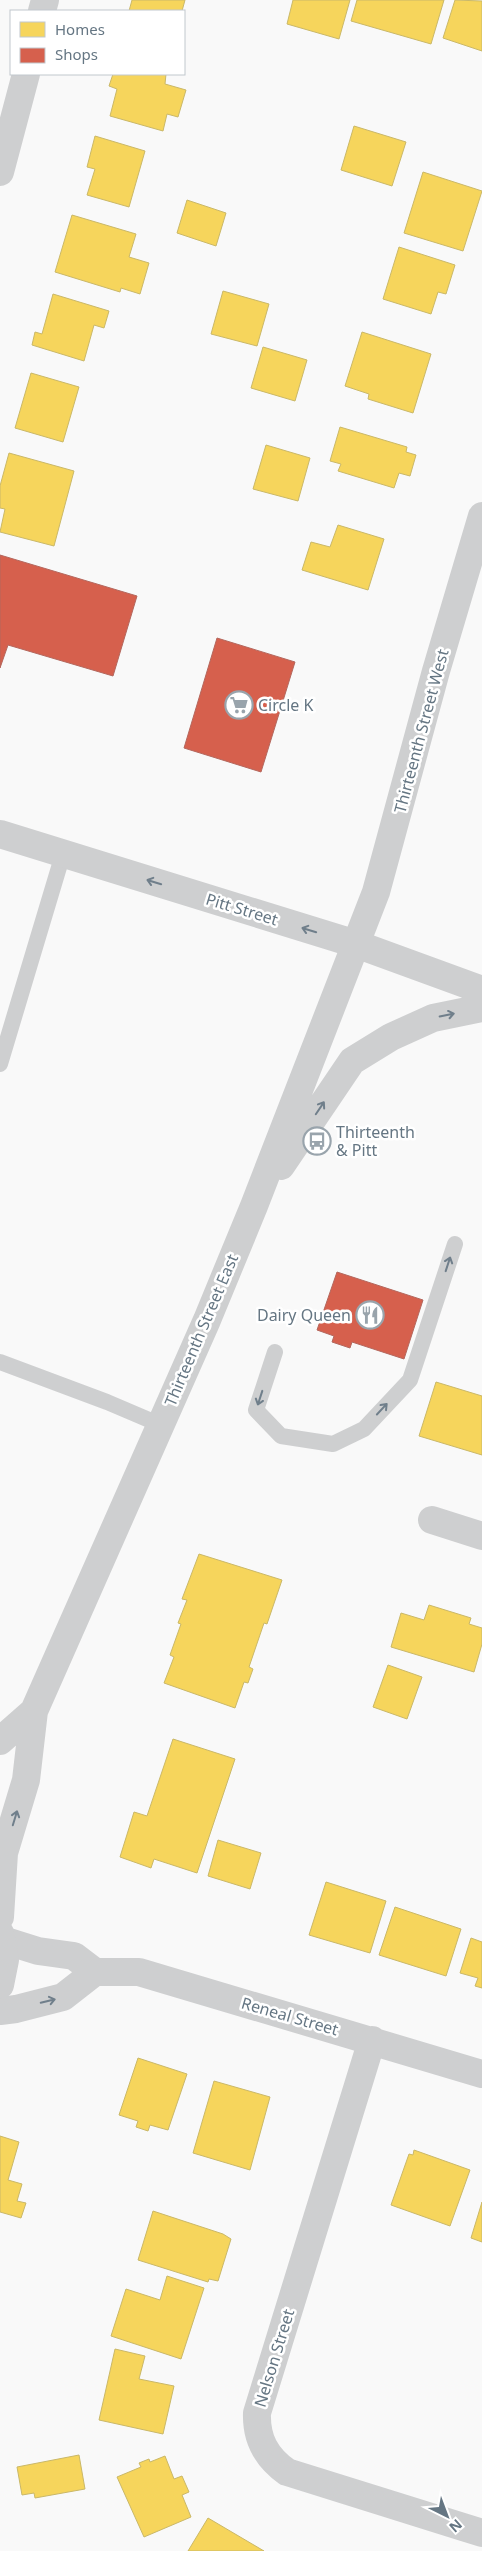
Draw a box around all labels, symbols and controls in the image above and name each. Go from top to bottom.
legend [10,10,185,75]
text: Homes [55,19,105,39]
text: Shops [55,44,98,64]
street label: Thirteenth Street West [389,646,454,815]
supermarket icon: Circle K [224,690,254,720]
place label: Circle K [258,694,314,716]
one-way arrow [146,876,162,886]
street label: Pitt Street [203,888,281,930]
one-way arrow [301,924,317,934]
one-way arrow [438,1010,454,1019]
one-way arrow [315,1101,325,1115]
place label: Thirteenth & Pitt [336,1121,415,1161]
bus stop icon: Thirteenth & Pitt [302,1126,332,1156]
street label: Thirteenth Street East [159,1250,243,1409]
one-way arrow [444,1256,454,1272]
restaurant icon: Dairy Queen [355,1300,385,1330]
place label: Dairy Queen [257,1304,351,1326]
one-way arrow [254,1390,264,1406]
one-way arrow [376,1403,388,1416]
one-way arrow [10,1810,20,1826]
street label: Reneal Street [239,1992,341,2040]
one-way arrow [39,1996,55,2005]
street label: Nelson Street [249,2306,299,2410]
north arrow [422,2491,472,2541]
text: N [445,2515,467,2537]

